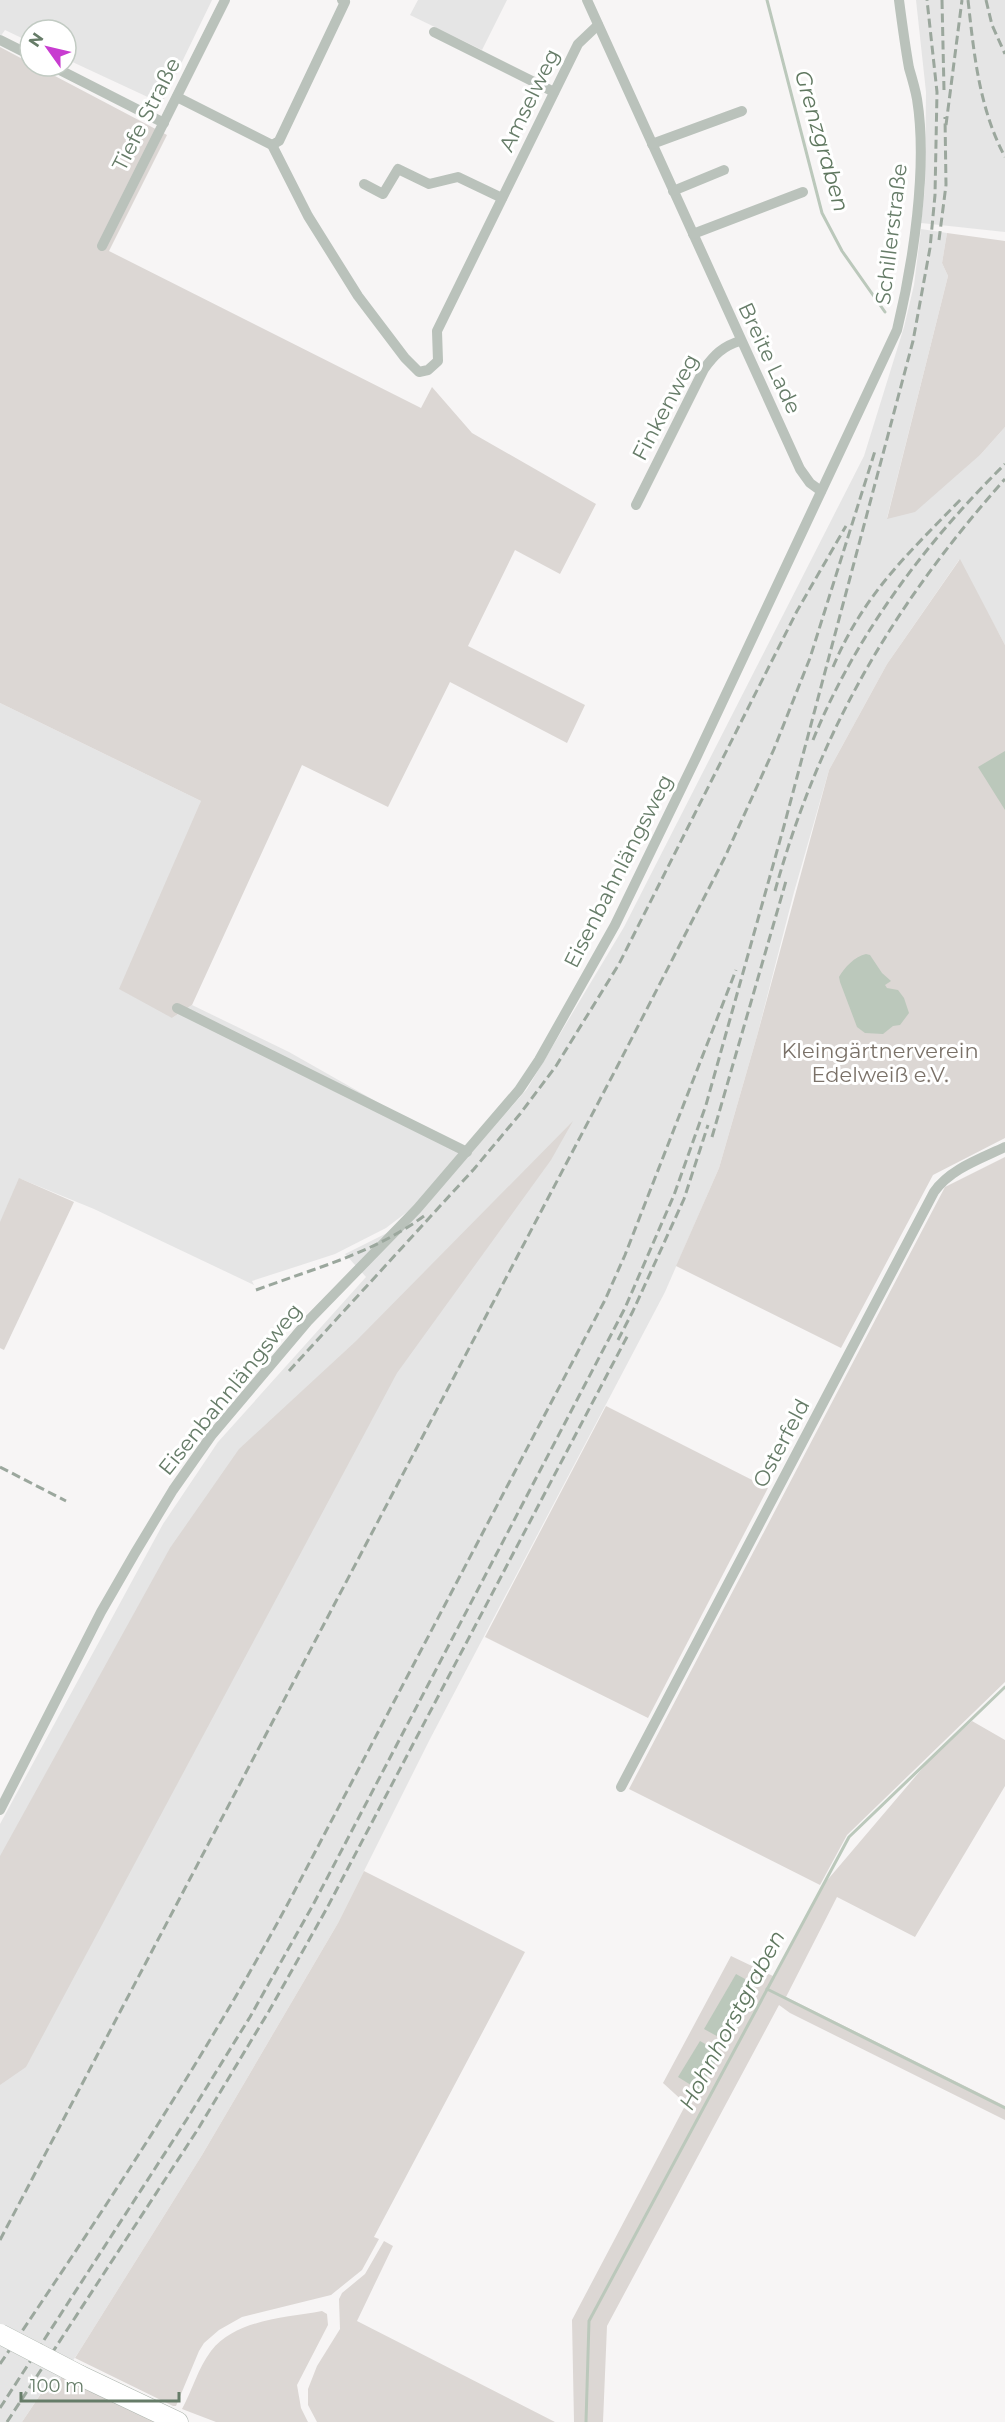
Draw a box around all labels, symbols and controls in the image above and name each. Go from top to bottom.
north arrow [18,18,78,78]
text: N [24,29,47,51]
street label: Amselweg [493,45,565,155]
street label: Tiefe Straße [107,53,185,175]
water label: Grenzgraben [789,67,855,215]
street label: Schillerstraße [870,162,912,306]
street label: Breite Lade [733,298,807,418]
street label: Finkenweg [626,349,704,465]
street label: Eisenbahnlängsweg [558,770,678,972]
park label: Kleingärtnerverein Edelweiß e.V. [781,1038,979,1087]
street label: Eisenbahnlängsweg [153,1298,307,1480]
street label: Osterfeld [747,1394,815,1492]
water label: Hohnhorstgraben [673,1925,791,2115]
scale bar [21,2365,178,2403]
text: 100 m [30,2375,84,2397]

